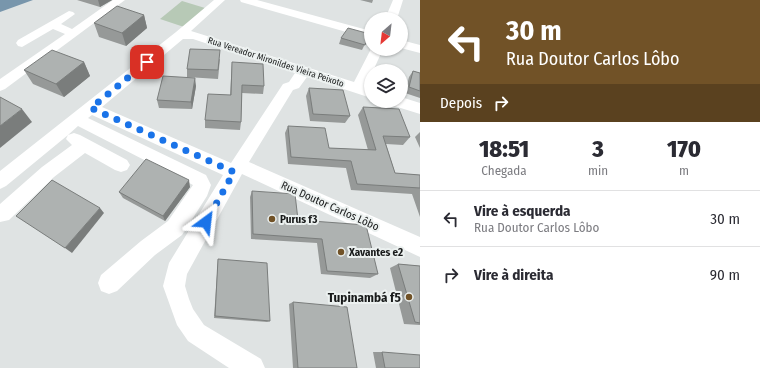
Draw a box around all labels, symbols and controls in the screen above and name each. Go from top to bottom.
north arrow [364,12,408,56]
map controls [364,12,408,108]
text: 30 m [506,14,562,47]
icon: left [440,16,492,68]
street label: Rua Vereador Mironildes Vieira Peixoto [207,35,346,89]
pin [130,45,164,79]
text: Rua Doutor Carlos Lôbo [506,48,679,70]
icon: arrive [136,51,158,73]
button: layers [364,64,408,108]
icon: right [490,92,512,114]
text: Depois [440,94,482,112]
text: 18:51 [479,135,529,163]
text: 3 [592,135,604,163]
text: 170 [667,135,701,163]
text: Chegada [481,163,527,178]
text: min [588,163,608,178]
text: m [679,163,689,178]
street label: Rua Doutor Carlos Lôbo [279,179,381,234]
position arrow [185,201,227,243]
text: Vire à esquerda [474,202,571,220]
icon: left [440,208,462,230]
text: 30 m [710,210,740,228]
place label: Purus f3 [280,213,317,226]
marker: Purus f3 [267,214,277,224]
text: Rua Doutor Carlos Lôbo [474,220,599,235]
place label: Xavantes e2 [348,246,403,259]
marker: Xavantes e2 [336,247,346,257]
icon: right [440,264,462,286]
text: Vire à direita [474,266,553,284]
text: 90 m [710,266,740,284]
place label: Tupinambá f5 [328,290,401,305]
marker: Tupinambá f5 [404,292,414,302]

